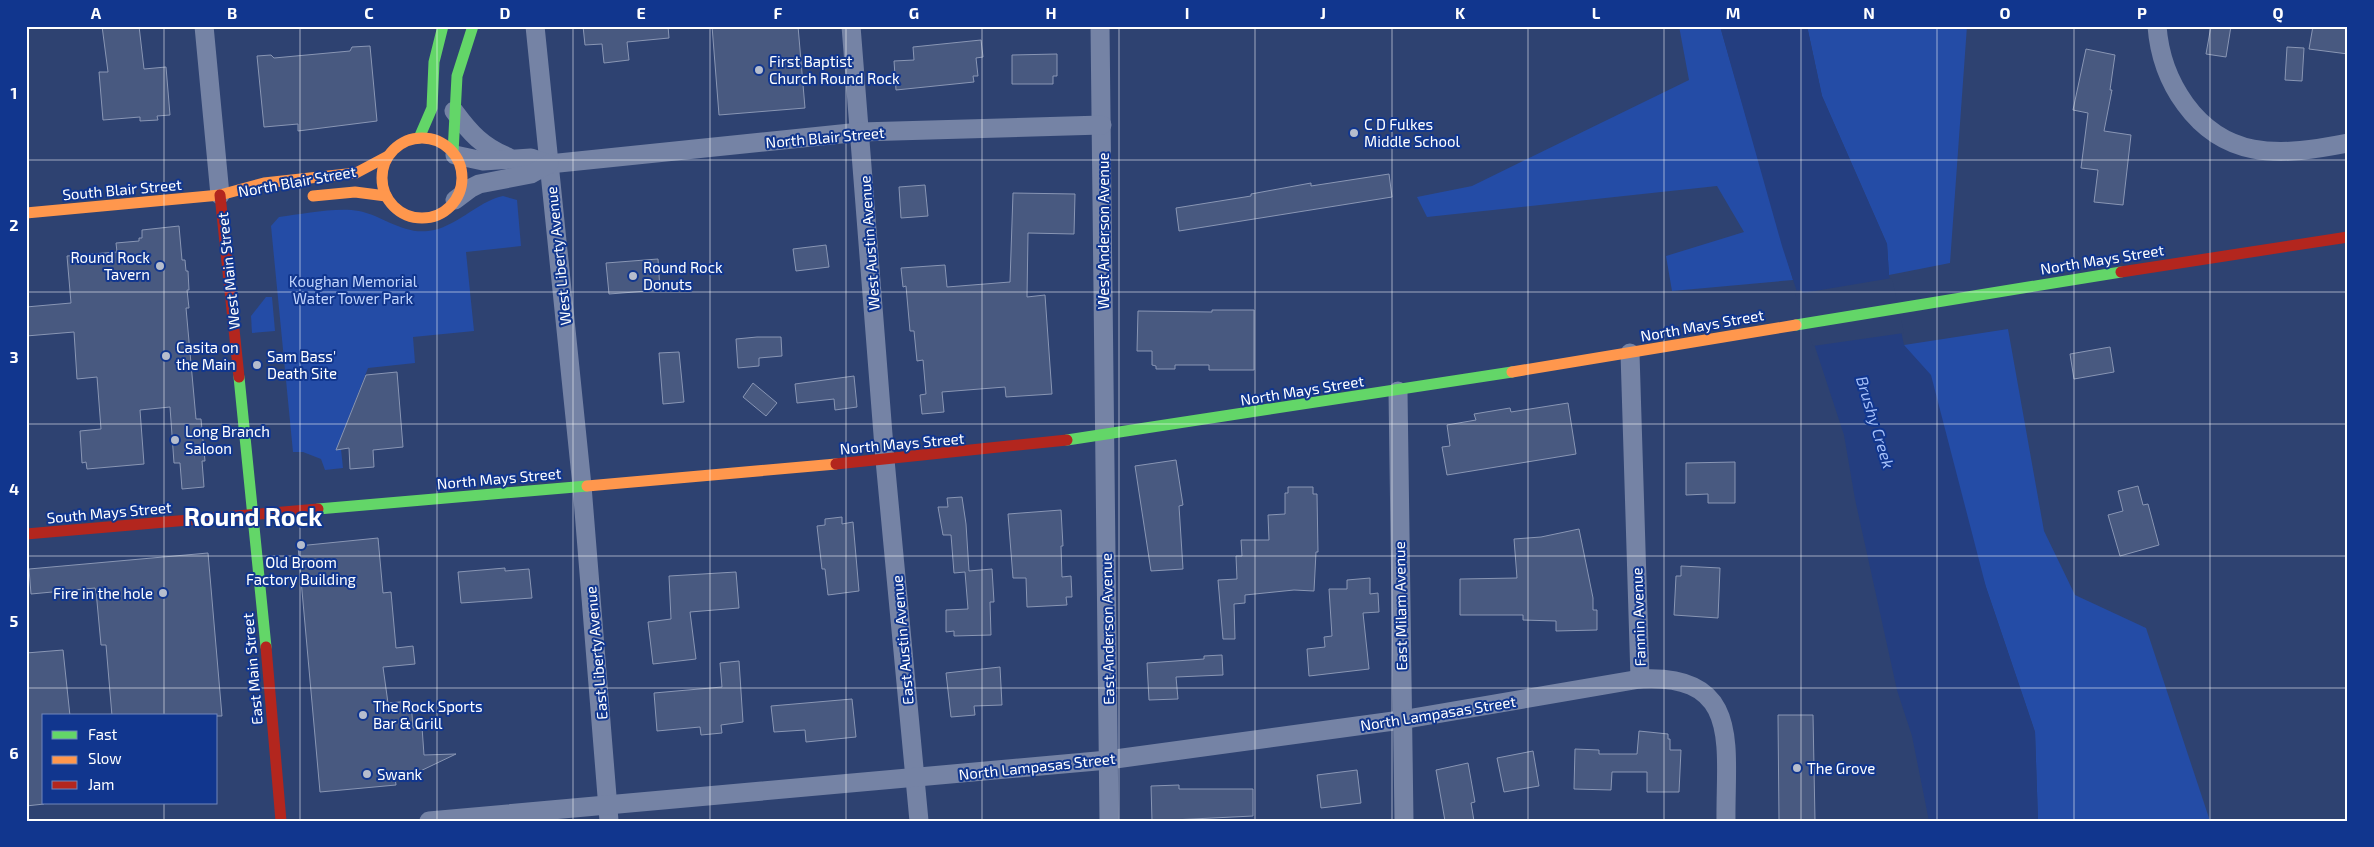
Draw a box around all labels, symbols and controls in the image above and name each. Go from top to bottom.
text: A [91,3,102,22]
text: B [227,3,237,22]
text: C [364,3,374,22]
text: D [500,3,511,22]
text: E [636,3,646,22]
text: F [774,3,783,22]
text: G [909,3,919,22]
text: H [1045,3,1057,22]
text: I [1185,3,1189,22]
text: J [1320,3,1326,22]
text: K [1455,3,1466,22]
text: L [1592,3,1601,22]
text: M [1726,3,1740,22]
text: N [1863,3,1875,22]
text: O [1999,3,2011,22]
text: P [2137,3,2147,22]
text: Q [2272,3,2284,23]
place label: First Baptist Church Round Rock [769,52,900,87]
marker: First Baptist Church Round Rock [753,64,765,76]
text: 1 [11,83,17,102]
place label: C D Fulkes Middle School [1364,115,1460,150]
street label: North Blair Street [765,123,886,151]
marker: C D Fulkes Middle School [1348,127,1360,139]
street label: West Anderson Avenue [1094,152,1112,310]
street label: North Blair Street [237,162,358,200]
street label: South Blair Street [62,175,183,203]
street label: West Austin Avenue [855,175,883,311]
street label: West Liberty Avenue [542,186,574,326]
street label: West Main Street [213,211,243,330]
text: 2 [9,215,19,234]
street label: North Mays Street [2039,240,2165,278]
place label: Round Rock Tavern [70,248,150,283]
place label: Round Rock Donuts [643,258,723,293]
marker: Round Rock Tavern [154,260,166,272]
marker: Round Rock Donuts [627,270,639,282]
park label: Koughan Memorial Water Tower Park [289,272,418,307]
street label: North Mays Street [1639,305,1765,345]
place label: Casita on the Main [176,338,239,373]
text: 3 [9,347,19,366]
place label: Sam Bass' Death Site [267,347,337,382]
marker: Casita on the Main [160,350,172,362]
marker: Sam Bass' Death Site [251,359,263,371]
street label: North Mays Street [1239,371,1365,409]
water label: Brushy Creek [1852,373,1899,471]
place label: Long Branch Saloon [185,422,270,457]
street label: North Mays Street [839,429,965,457]
marker: Long Branch Saloon [169,434,181,446]
street label: North Mays Street [436,464,562,492]
text: 4 [9,479,19,498]
street label: South Mays Street [46,498,172,526]
district label: Round Rock [184,501,322,531]
marker: Old Broom Factory Building [295,539,307,551]
street label: East Milam Avenue [1390,541,1410,671]
place label: Old Broom Factory Building [246,553,357,588]
street label: East Anderson Avenue [1097,553,1117,705]
street label: Fannin Avenue [1627,567,1649,667]
street label: East Austin Avenue [887,575,917,705]
place label: Fire in the hole [53,584,153,602]
street label: East Liberty Avenue [581,586,611,720]
marker: Fire in the hole [157,587,169,599]
text: 5 [10,611,19,630]
street label: East Main Street [238,612,266,726]
street label: North Lampasas Street [1359,692,1517,734]
place label: The Rock Sports Bar & Grill [373,697,483,732]
marker: The Rock Sports Bar & Grill [357,709,369,721]
legend [42,714,218,804]
text: Fast [88,725,118,743]
text: 6 [9,743,19,762]
text: Slow [88,749,122,767]
street label: North Lampasas Street [958,749,1116,783]
place label: The Grove [1807,759,1875,777]
marker: The Grove [1791,762,1803,774]
place label: Swank [377,765,423,783]
marker: Swank [361,768,373,780]
text: Jam [88,775,114,793]

